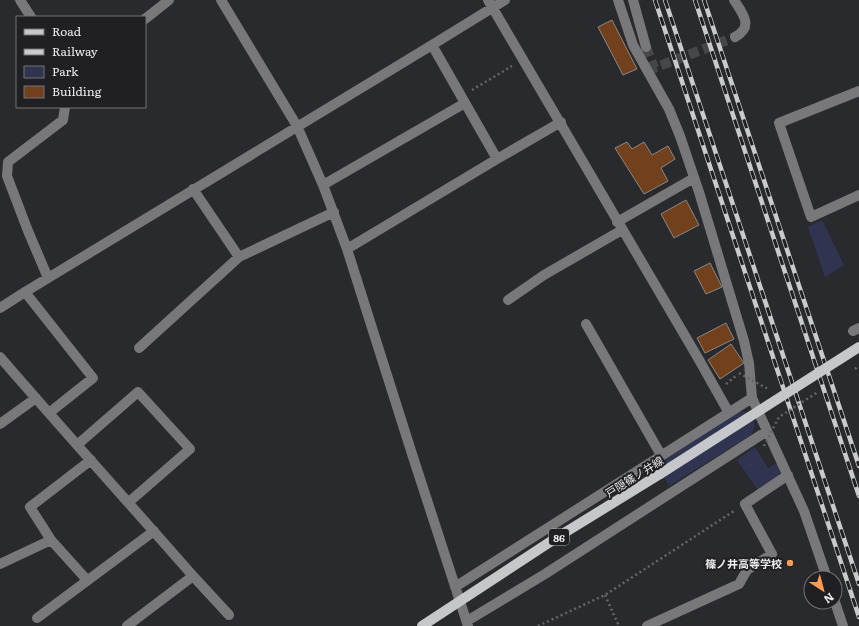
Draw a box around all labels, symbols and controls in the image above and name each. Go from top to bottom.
legend [16,16,146,108]
text: Road [52,22,82,40]
text: Railway [52,42,98,60]
text: Park [52,62,79,80]
text: Building [52,82,102,100]
street label: 戸隠篠ノ井線 [602,452,666,500]
road number: 86 [549,529,569,545]
place label: 篠ノ井高等学校 [705,555,782,571]
marker: 篠ノ井高等学校 [785,558,795,568]
north arrow [803,570,843,610]
text: N [821,590,838,608]

